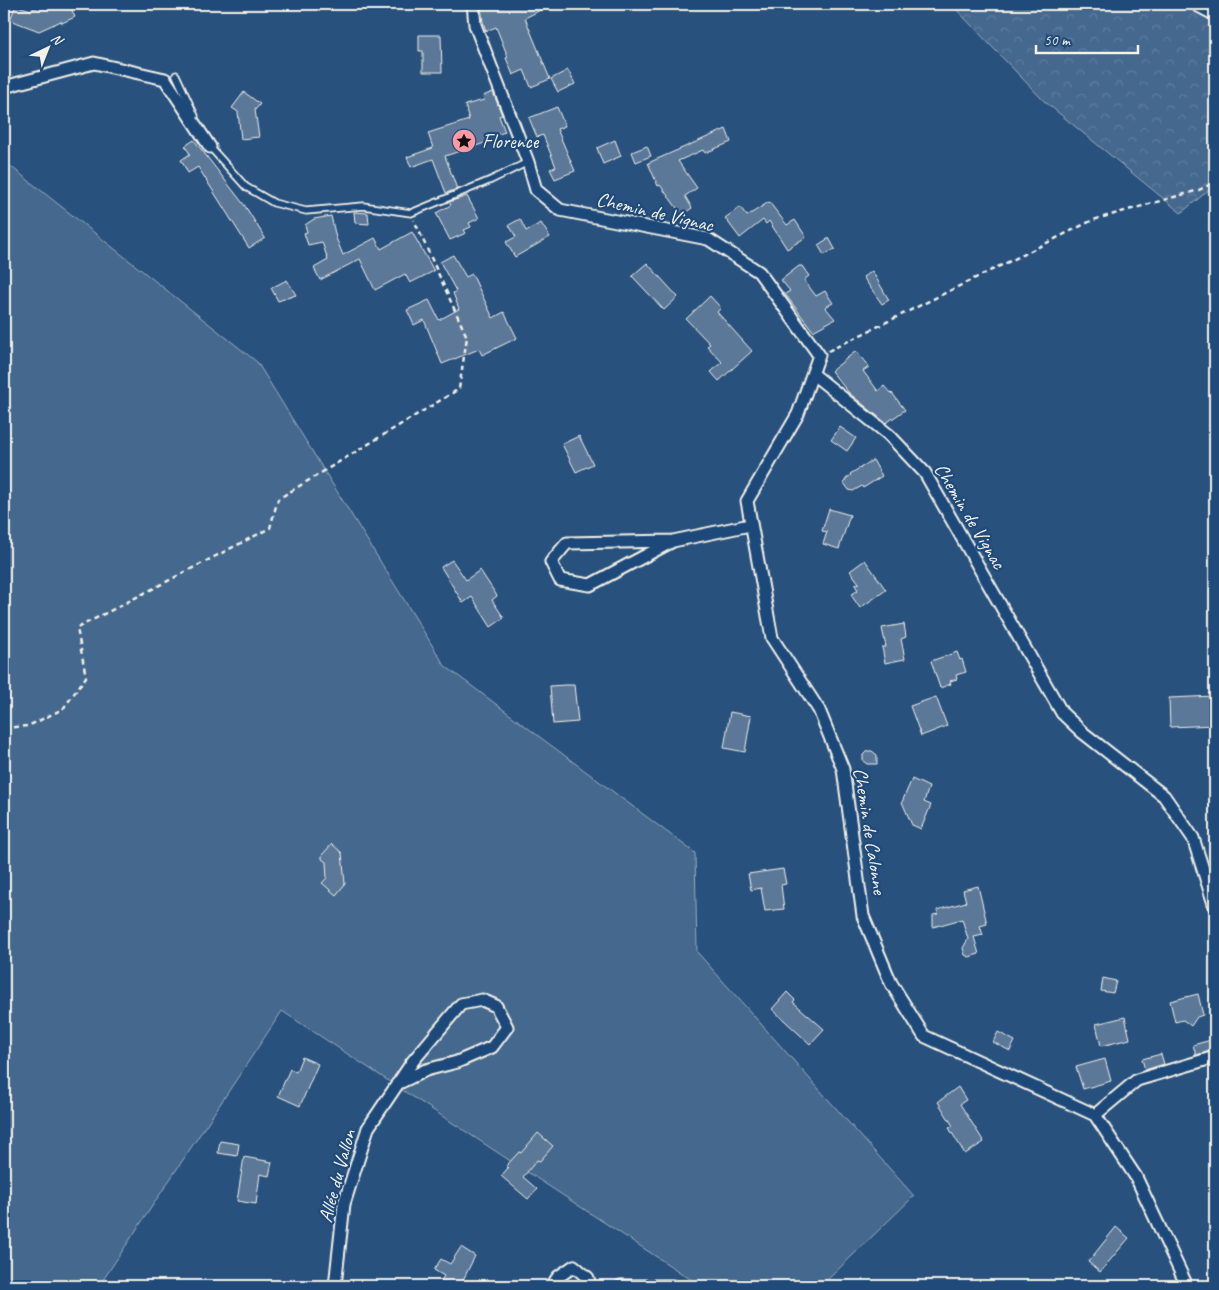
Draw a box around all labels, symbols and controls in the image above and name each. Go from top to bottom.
north arrow [22,22,72,72]
scale bar [1036,22,1139,54]
text: N [48,30,67,50]
text: 50 m [1044,31,1071,50]
place icon: Florence [451,128,477,154]
place label: Florence [482,129,540,154]
street label: Chemin de Vignac [594,186,717,238]
street label: Chemin de Vignac [929,459,1012,574]
street label: Chemin de Calonne [848,766,893,897]
street label: Allée du Vallon [313,1126,362,1225]

